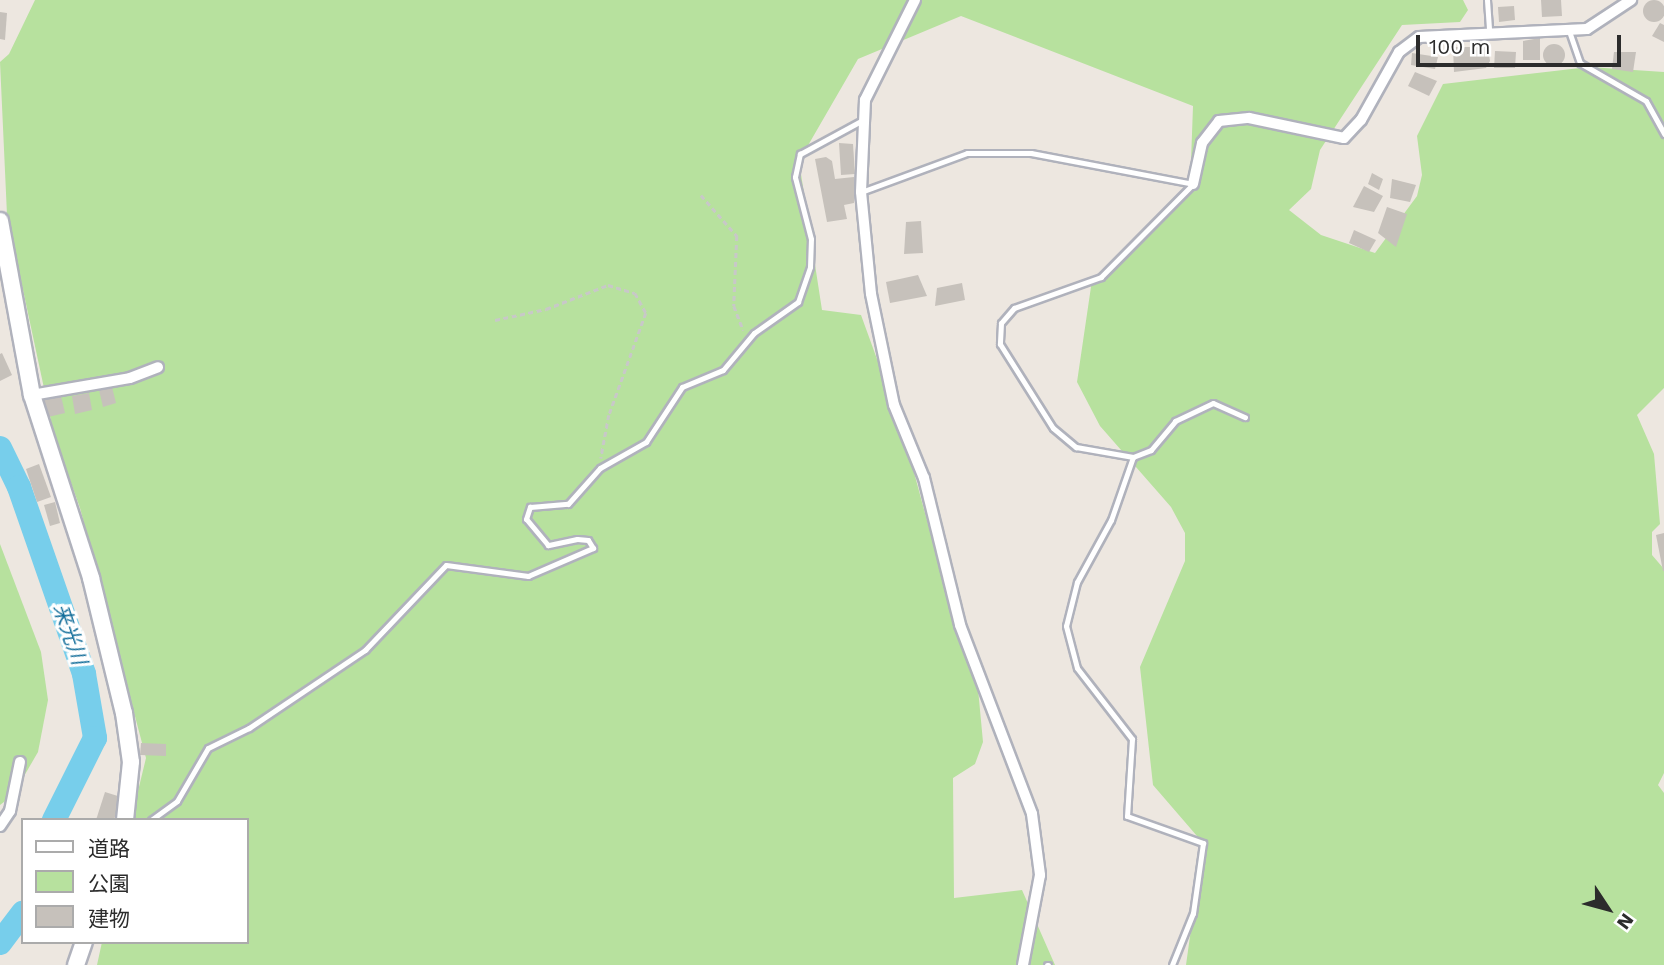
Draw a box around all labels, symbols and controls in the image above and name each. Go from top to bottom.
scale bar [1419,21,1624,65]
text: 100 m [1429,34,1491,59]
water label: 来光川 [48,600,92,668]
legend [21,818,248,944]
text: 道路 [88,836,130,861]
text: 公園 [88,871,130,896]
north arrow [1573,874,1643,944]
text: 建物 [88,906,130,931]
text: N [1612,909,1639,934]

